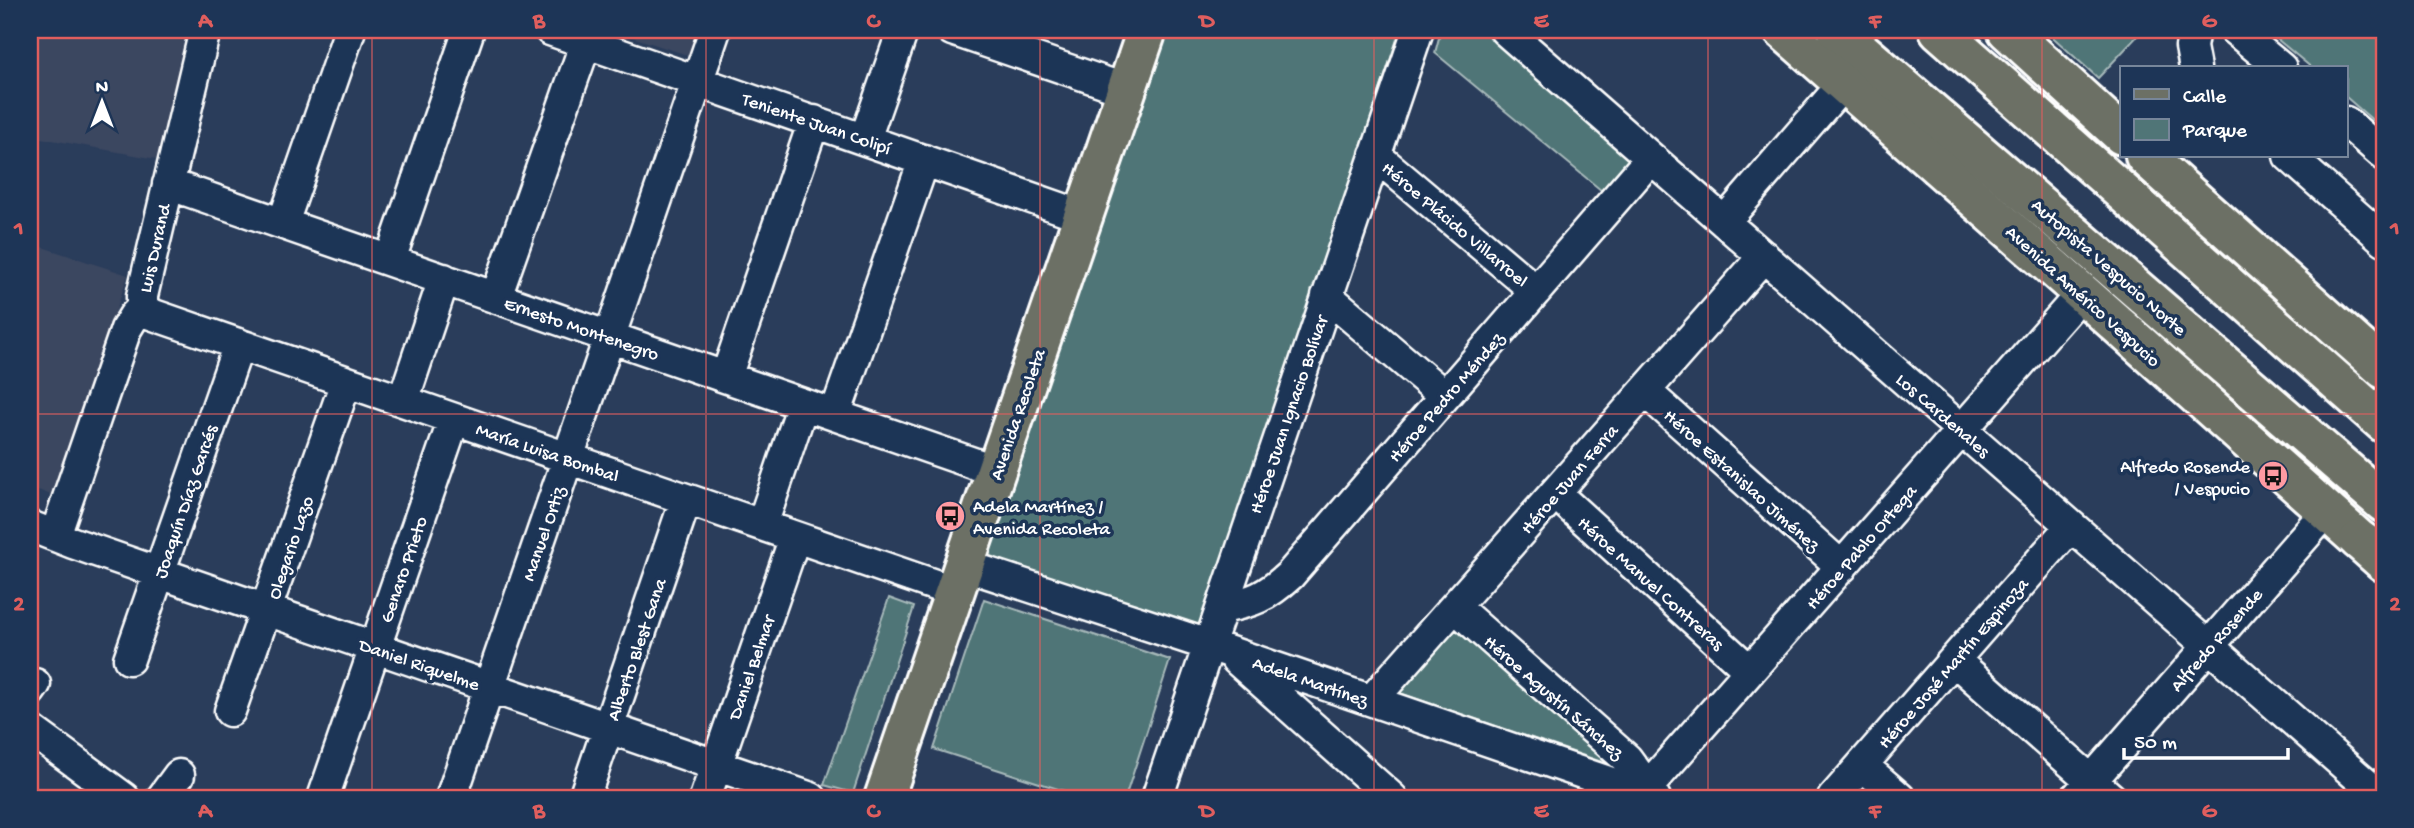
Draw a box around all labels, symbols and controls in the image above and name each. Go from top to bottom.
text: A [197,9,213,36]
text: B [532,9,546,36]
text: C [867,9,882,36]
text: D [1198,9,1216,36]
text: E [1534,9,1550,36]
text: F [1868,9,1883,36]
text: G [2202,9,2218,36]
north arrow [66,66,136,136]
legend [2120,66,2348,158]
text: N [96,77,108,100]
text: Calle [2183,86,2227,111]
street label: Teniente Juan Colipí [737,89,894,162]
text: Parque [2182,120,2248,145]
street label: Héroe Plácido Villarroel [1376,158,1532,294]
street label: Autopista Vespucio Norte [2025,195,2190,342]
street label: Luis Durand [135,200,178,295]
text: 1 [13,216,24,243]
text: 1 [2389,216,2400,243]
street label: Avenida Américo Vespucio [1999,222,2164,373]
street label: Ernesto Montenegro [500,293,661,368]
street label: Héroe Juan Ignacio Bolívar [1246,311,1336,517]
street label: Héroe Pedro Méndez [1385,328,1511,468]
street label: Avenida Recoleta [986,345,1053,484]
street label: Los Cardenales [1890,369,1994,464]
street label: Héroe Estanislao Jiménez [1658,405,1824,558]
street label: María Luisa Bombal [472,419,621,490]
street label: Héroe Juan Ferra [1517,420,1626,540]
street label: Joaquín Díaz Garcés [150,421,225,582]
place label: Alfredo Rosende / Vespucio [2120,457,2250,502]
bus stop icon: Alfredo Rosende / Vespucio [2256,459,2290,493]
street label: Héroe Pablo Ortega [1802,480,1924,616]
street label: Manuel Ortiz [518,483,572,584]
street label: Olegario Lazo [264,493,321,603]
place label: Adela Martínez / Avenida Recoleta [973,497,1112,542]
bus stop icon: Adela Martínez / Avenida Recoleta [933,499,967,533]
street label: Héroe Manuel Contreras [1572,513,1728,657]
street label: Genaro Prieto [376,514,434,626]
street label: Héroe José Martín Espinoza [1874,573,2036,754]
street label: Alberto Blest Gana [603,575,674,724]
street label: Alfredo Rosende [2166,585,2269,698]
text: 2 [13,592,25,619]
text: 2 [2389,592,2401,619]
street label: Daniel Belmar [724,611,783,725]
street label: Héroe Agustín Sánchez [1478,632,1628,766]
street label: Daniel Riquelme [354,634,482,698]
street label: Adela Martínez [1249,653,1371,714]
scale bar [2124,716,2288,760]
text: 50 m [2134,732,2177,757]
text: A [197,799,213,826]
text: B [532,799,546,826]
text: C [867,799,882,826]
text: D [1198,799,1216,826]
text: E [1534,799,1550,826]
text: F [1868,799,1883,826]
text: G [2202,799,2218,826]

